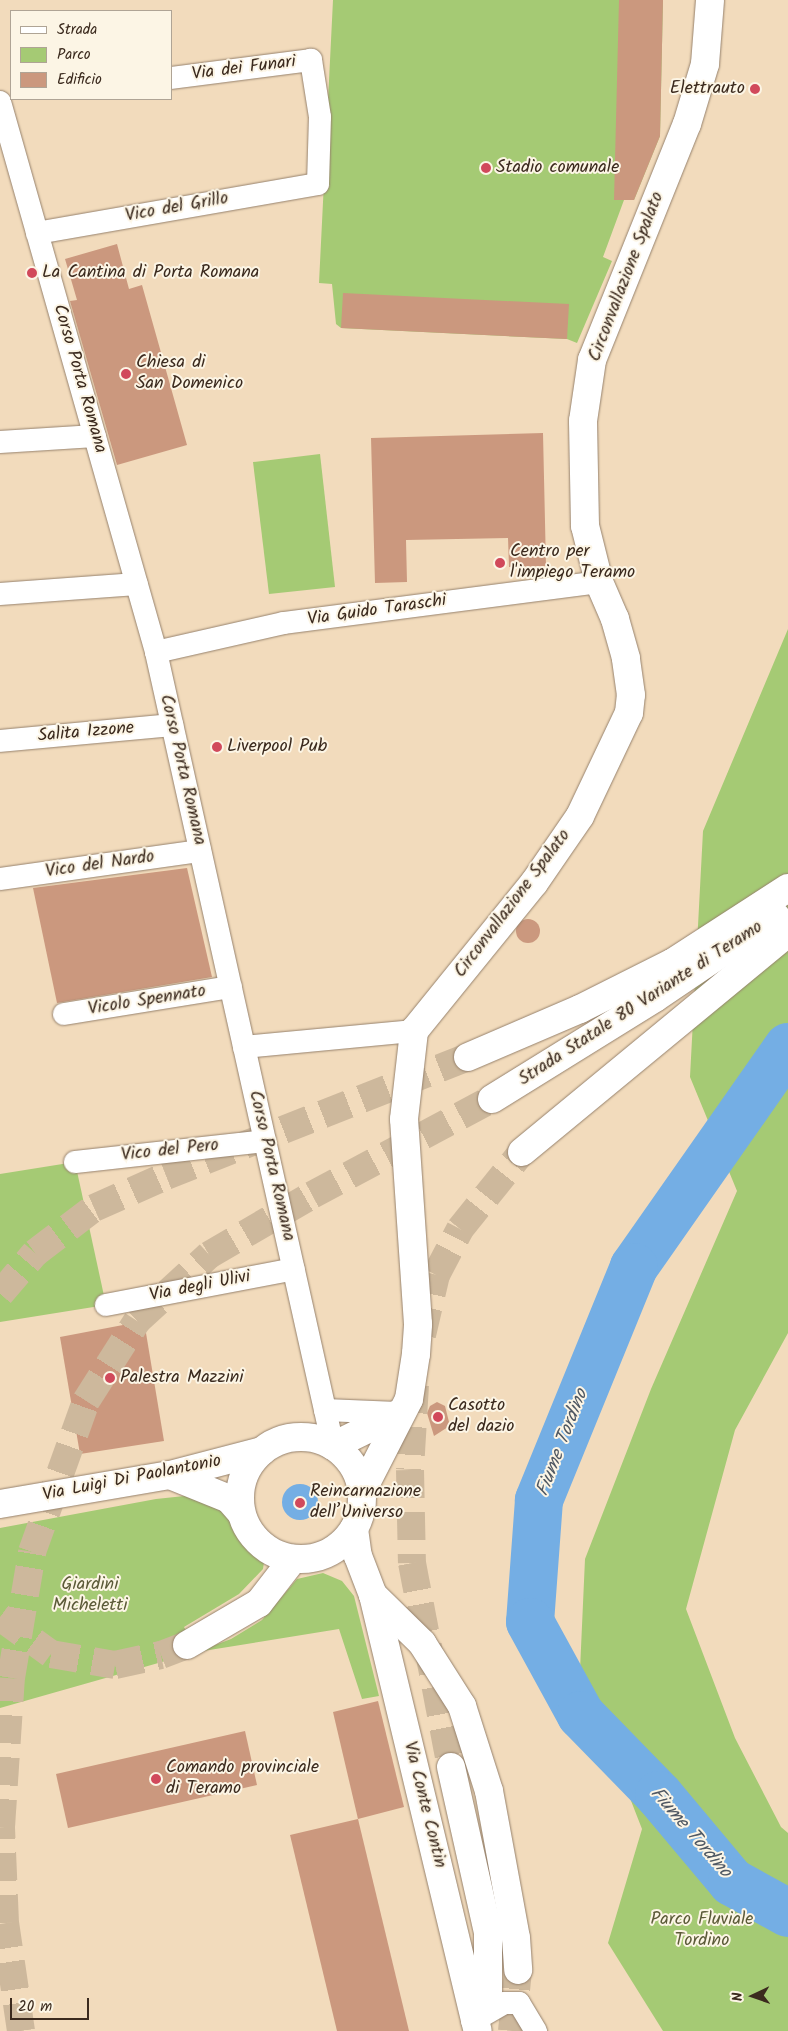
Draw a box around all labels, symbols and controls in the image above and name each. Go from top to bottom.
legend [10,10,172,100]
text: Strada [57,18,97,42]
text: Parco [57,43,91,67]
street label: Via dei Funari [191,52,297,86]
text: Edificio [57,68,102,92]
place label: Elettrauto [670,78,745,100]
marker: Elettrauto [749,83,761,95]
place label: Stadio comunale [496,157,619,179]
marker: Stadio comunale [480,162,492,174]
street label: Vico del Grillo [124,188,230,228]
street label: Circonvallazione Spalato [585,189,669,365]
place label: La Cantina di Porta Romana [42,262,259,284]
marker: La Cantina di Porta Romana [26,267,38,279]
street label: Corso Porta Romana [47,302,111,456]
place label: Chiesa di San Domenico [136,353,243,396]
marker: Chiesa di San Domenico [120,368,132,380]
place label: Centro per l'impiego Teramo [510,542,635,584]
marker: Centro per l'impiego Teramo [494,557,506,569]
street label: Via Guido Taraschi [306,591,448,631]
street label: Corso Porta Romana [154,693,210,847]
street label: Salita Izzone [37,718,135,748]
place label: Liverpool Pub [227,736,327,758]
marker: Liverpool Pub [211,741,223,753]
street label: Circonvallazione Spalato [450,826,576,982]
street label: Vico del Nardo [44,847,156,883]
street label: Strada Statale 80 Variante di Teramo [515,917,767,1091]
street label: Vicolo Spennato [87,981,207,1021]
street label: Corso Porta Romana [243,1089,299,1243]
street label: Vico del Pero [120,1135,220,1167]
street label: Via degli Ulivi [148,1267,252,1307]
place label: Palestra Mazzini [120,1367,244,1389]
marker: Palestra Mazzini [104,1372,116,1384]
water label: Fiume Tordino [532,1386,594,1500]
place label: Casotto del dazio [448,1396,514,1438]
marker: Casotto del dazio [432,1411,444,1423]
street label: Via Luigi Di Paolantonio [41,1451,223,1507]
place label: Reincarnazione dell’Universo [310,1482,421,1525]
marker: Reincarnazione dell’Universo [294,1497,306,1509]
park label: Giardini Micheletti [53,1575,127,1618]
street label: Via Conte Contin [398,1739,450,1871]
place label: Comando provinciale di Teramo [166,1758,319,1800]
marker: Comando provinciale di Teramo [150,1773,162,1785]
water label: Fiume Tordino [644,1783,736,1883]
park label: Parco Fluviale Tordino [651,1910,753,1952]
north arrow [728,1971,778,2021]
scale bar [12,1988,91,2020]
text: N [727,1992,749,2002]
text: 20 m [18,1995,52,2019]

